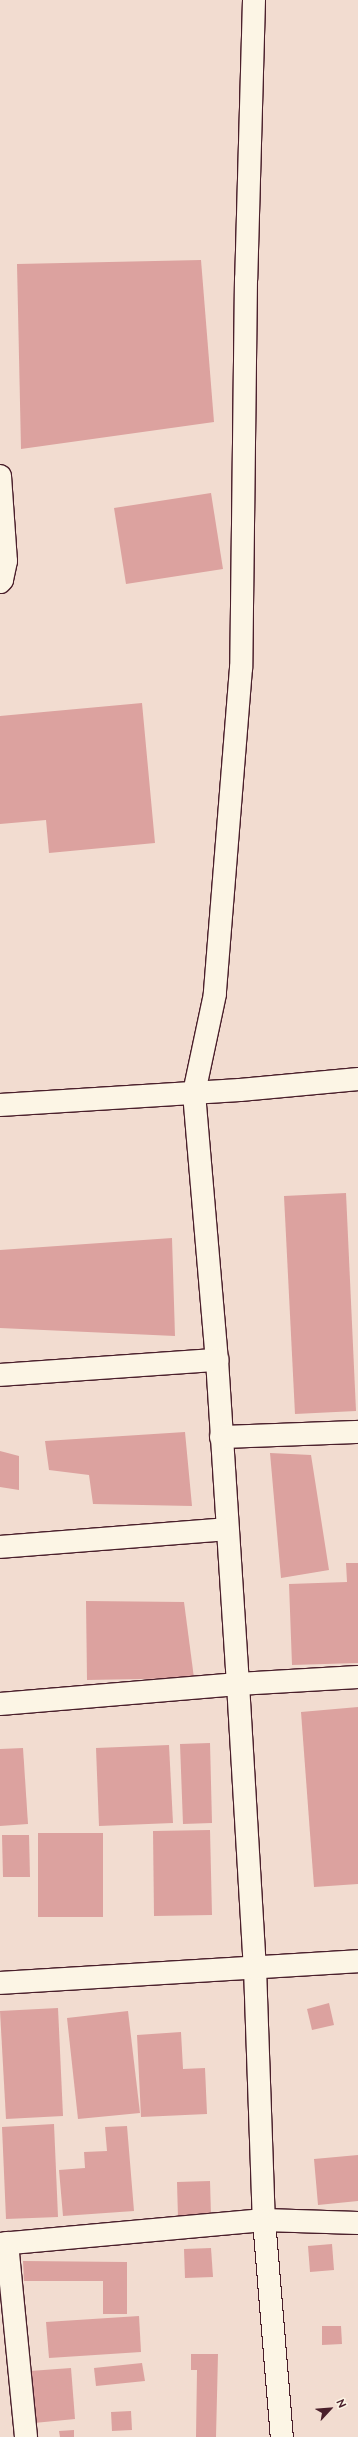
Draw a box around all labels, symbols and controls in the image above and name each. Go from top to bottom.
north arrow [310,2389,350,2429]
text: N [333,2397,349,2410]

